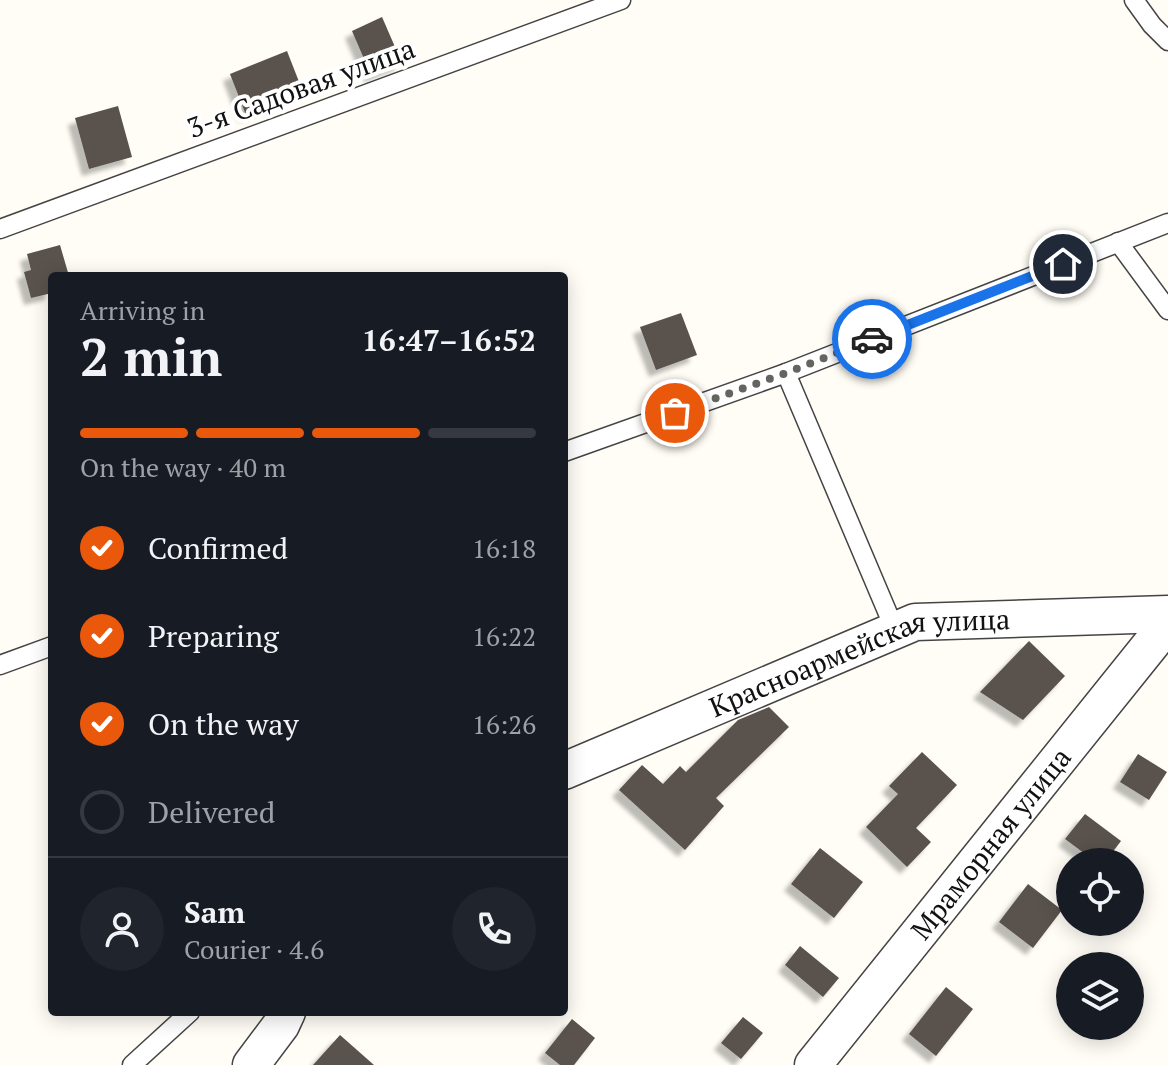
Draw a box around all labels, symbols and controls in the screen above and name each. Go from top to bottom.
street label: 3-я Садовая улица [182,29,420,146]
pin [1029,230,1097,298]
icon: home [1041,242,1085,286]
text: Arriving in [80,293,205,327]
courier [832,299,912,379]
icon: car [850,317,894,361]
text: 16:47–16:52 [362,320,536,360]
text: 2 min [80,322,222,391]
pin [641,379,709,447]
icon: bag [653,391,697,435]
text: On the way · 40 m [80,450,286,484]
icon: check [80,526,124,570]
text: Confirmed [148,528,288,568]
text: 16:18 [472,531,536,565]
street label: Красноармейская улица [703,600,1011,725]
icon: check [80,614,124,658]
text: Preparing [148,616,279,656]
text: 16:22 [472,619,536,653]
icon: check [80,702,124,746]
text: On the way [148,704,299,744]
text: 16:26 [472,707,536,741]
street label: Мраморная улица [902,740,1079,947]
text: Delivered [148,792,275,832]
map controls [1056,848,1144,1040]
button: locate [1056,848,1144,936]
button: person [80,887,164,971]
button: phone [452,887,536,971]
text: Sam [184,892,245,932]
text: Courier · 4.6 [184,932,324,966]
button: layers [1056,952,1144,1040]

